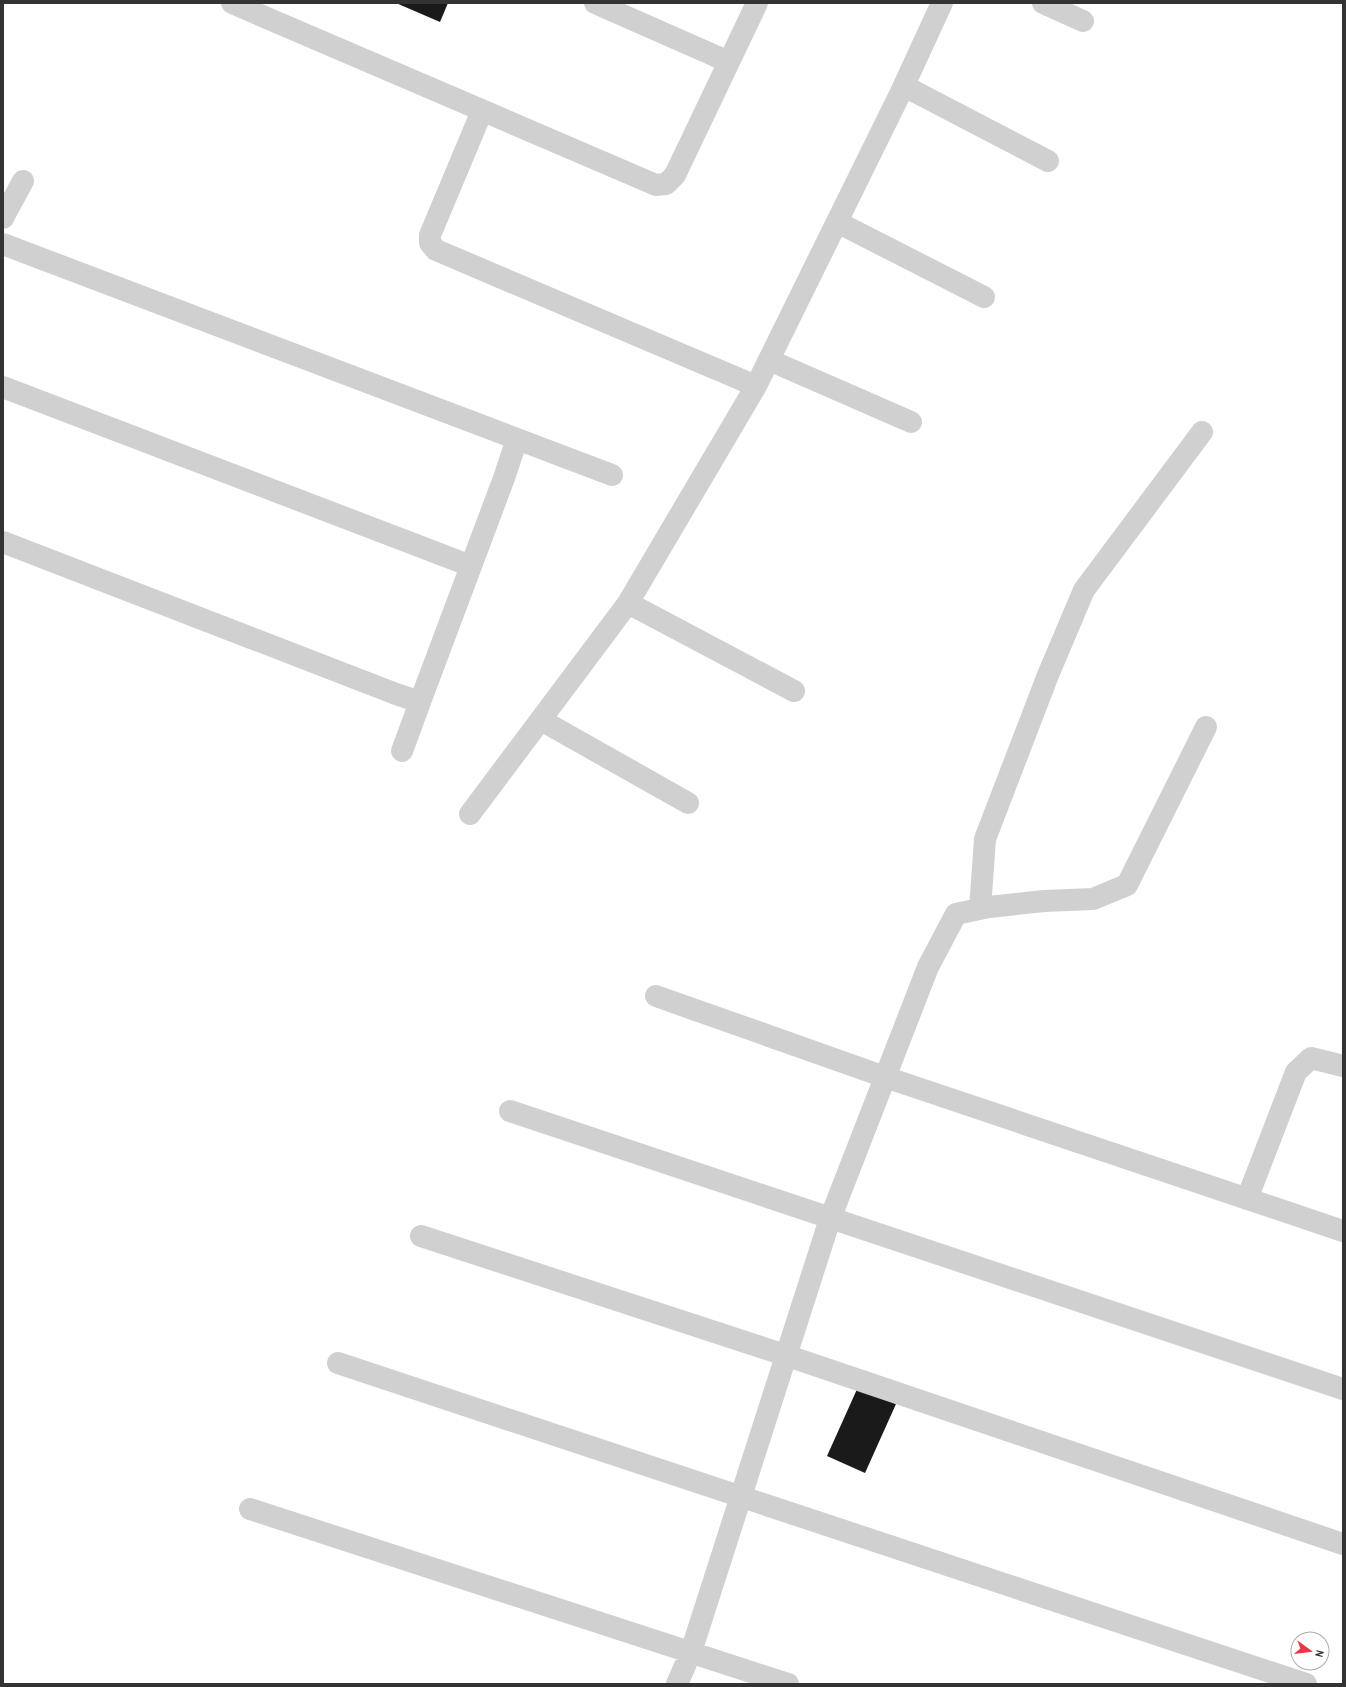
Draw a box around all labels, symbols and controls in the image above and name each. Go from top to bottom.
north arrow [1290,1631,1330,1671]
text: N [1312,1649,1327,1659]

